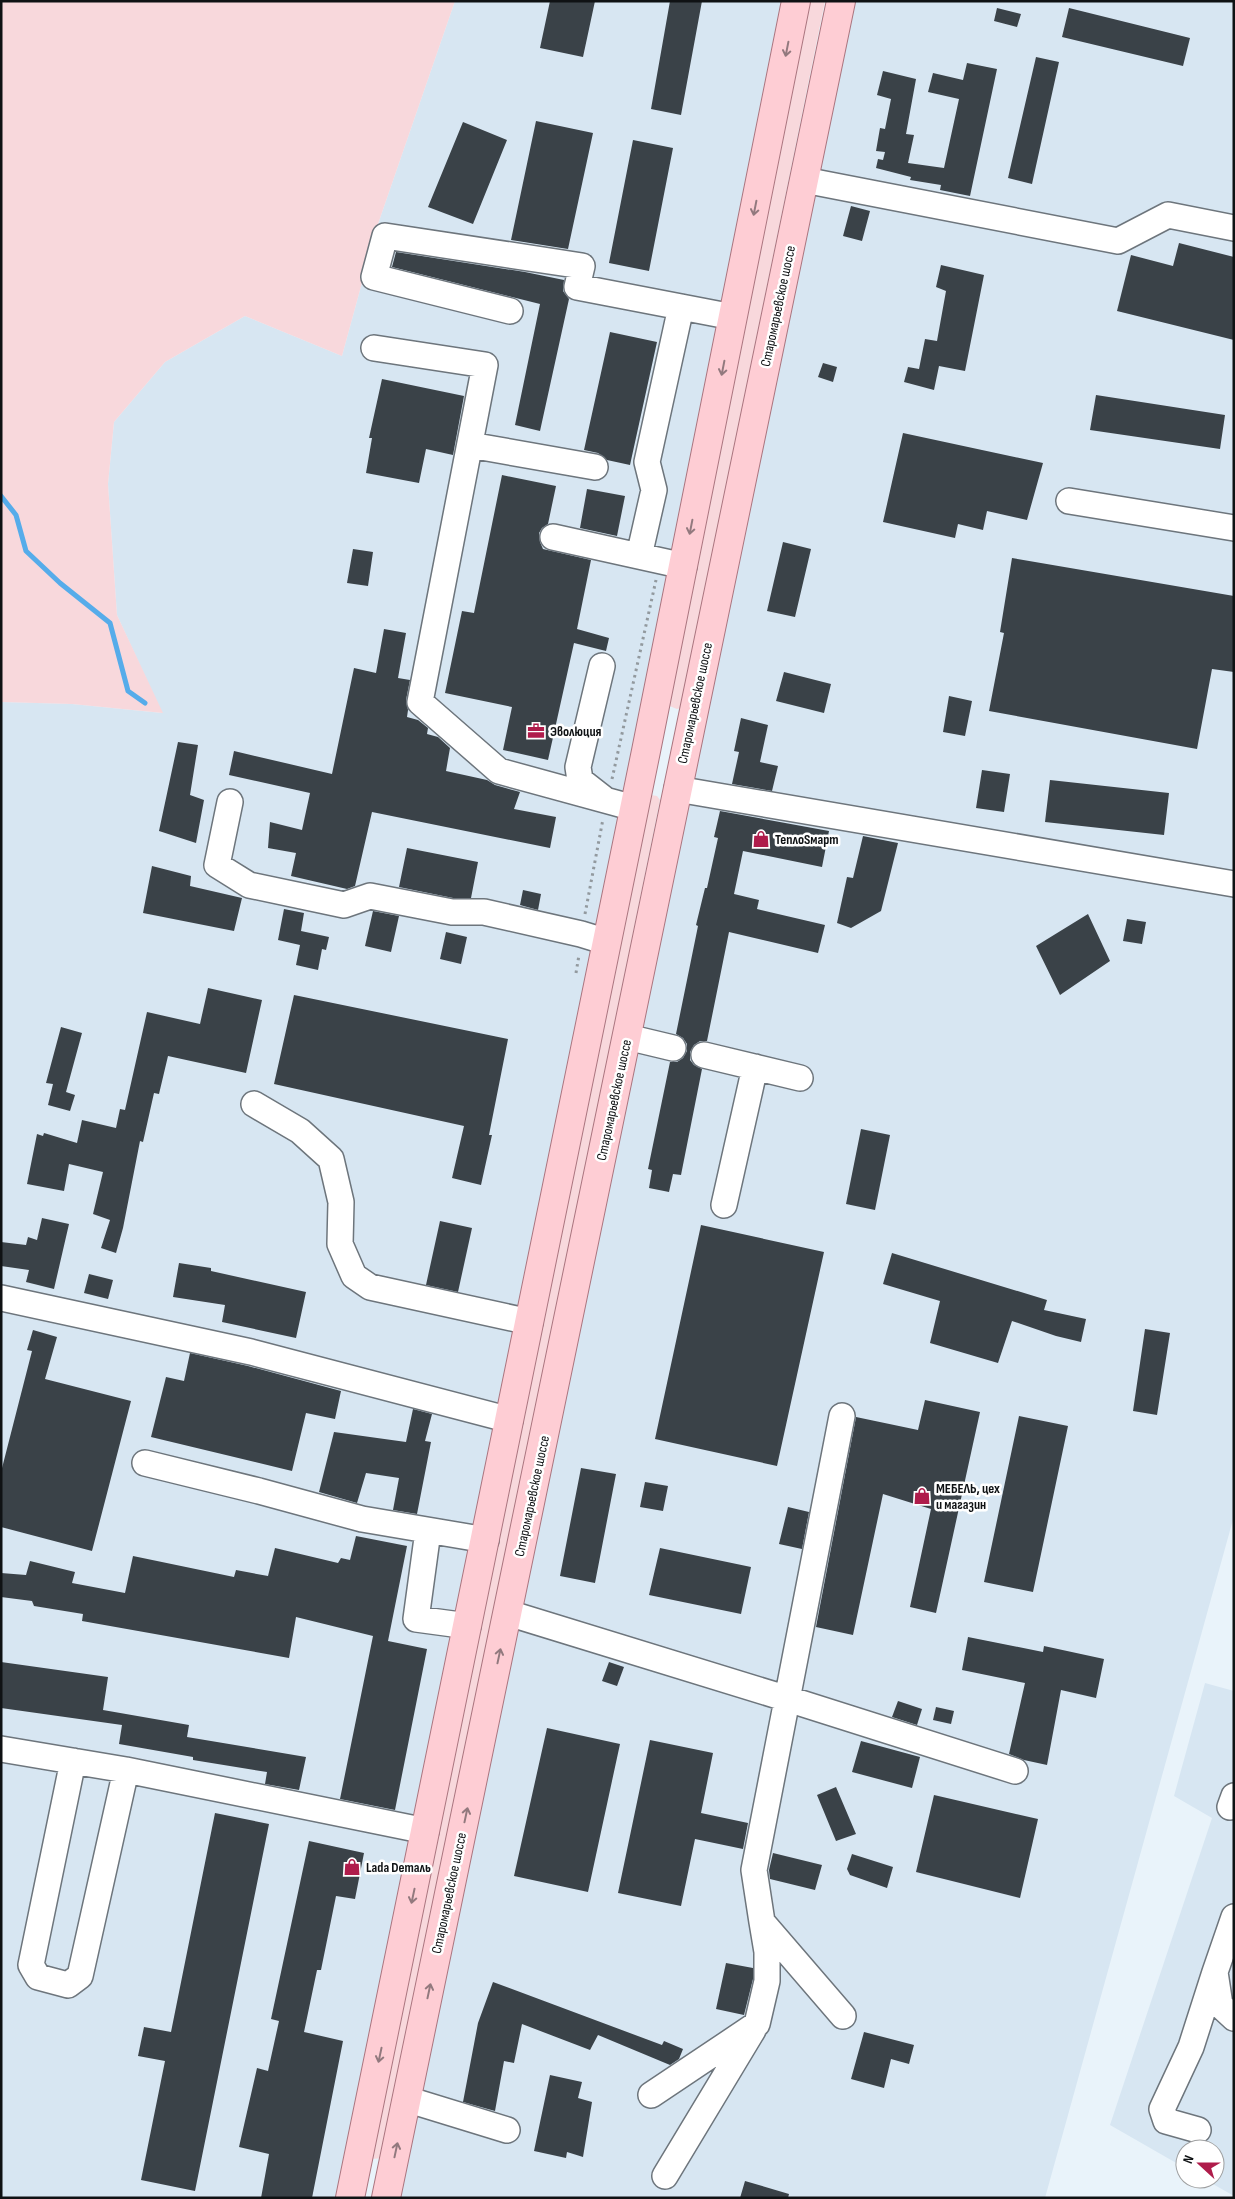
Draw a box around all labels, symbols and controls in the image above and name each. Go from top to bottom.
one-way arrow [781,41,791,57]
one-way arrow [750,200,759,216]
street label: Старомарьевское шоссе [757,244,799,368]
one-way arrow [718,359,727,375]
one-way arrow [686,519,696,535]
street label: Старомарьевское шоссе [674,641,716,765]
office icon: Эволюция [526,721,546,741]
place label: Эволюция [550,723,602,740]
shop icon: ТеплоSмарт [751,829,771,849]
place label: ТеплоSмарт [775,831,839,848]
street label: Старомарьевское шоссе [593,1038,635,1162]
street label: Старомарьевское шоссе [511,1434,553,1558]
place label: МЕБЕЛЬ, цех и магазин [936,1480,1000,1513]
shop icon: МЕБЕЛЬ, цех и магазин [912,1486,932,1506]
one-way arrow [495,1648,504,1664]
one-way arrow [461,1807,471,1823]
street label: Старомарьевское шоссе [428,1831,470,1955]
shop icon: Lada Dеталь [342,1857,362,1877]
place label: Lada Dеталь [366,1859,431,1876]
one-way arrow [407,1887,417,1903]
one-way arrow [425,1983,434,1999]
one-way arrow [374,2046,384,2062]
north arrow [1175,2139,1225,2189]
one-way arrow [392,2142,401,2158]
text: N [1179,2153,1198,2166]

